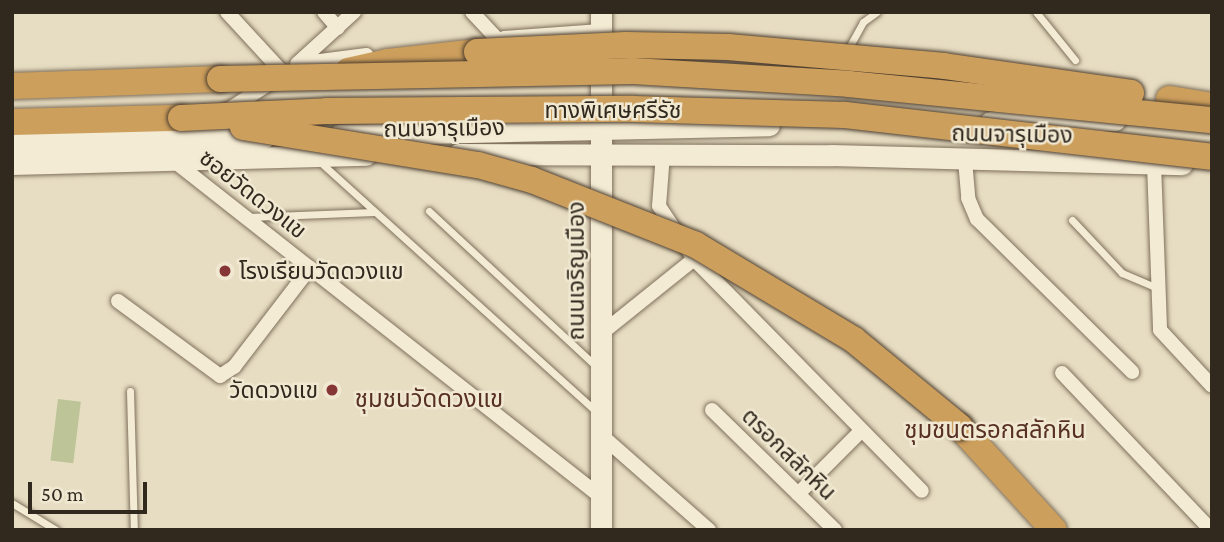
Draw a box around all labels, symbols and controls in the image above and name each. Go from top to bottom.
street label: ทางพิเศษศรีรัช [545,96,681,124]
street label: ถนนจารุเมือง [383,113,505,143]
street label: ถนนจารุเมือง [951,119,1073,149]
street label: ซอยวัดดวงแข [194,144,312,244]
street label: ถนนเจริญเมือง [562,202,590,340]
place label: โรงเรียนวัดดวงแข [239,257,404,285]
marker: โรงเรียนวัดดวงแข [217,263,233,279]
place label: วัดดวงแข [229,376,318,404]
marker: วัดดวงแข [324,382,340,398]
district label: ชุมชนวัดดวงแข [355,385,503,413]
street label: ตรอกสลักหิน [736,402,842,506]
district label: ชุมชนตรอกสลักหิน [904,416,1086,444]
scale bar [32,468,150,512]
text: 50 m [41,482,84,506]

